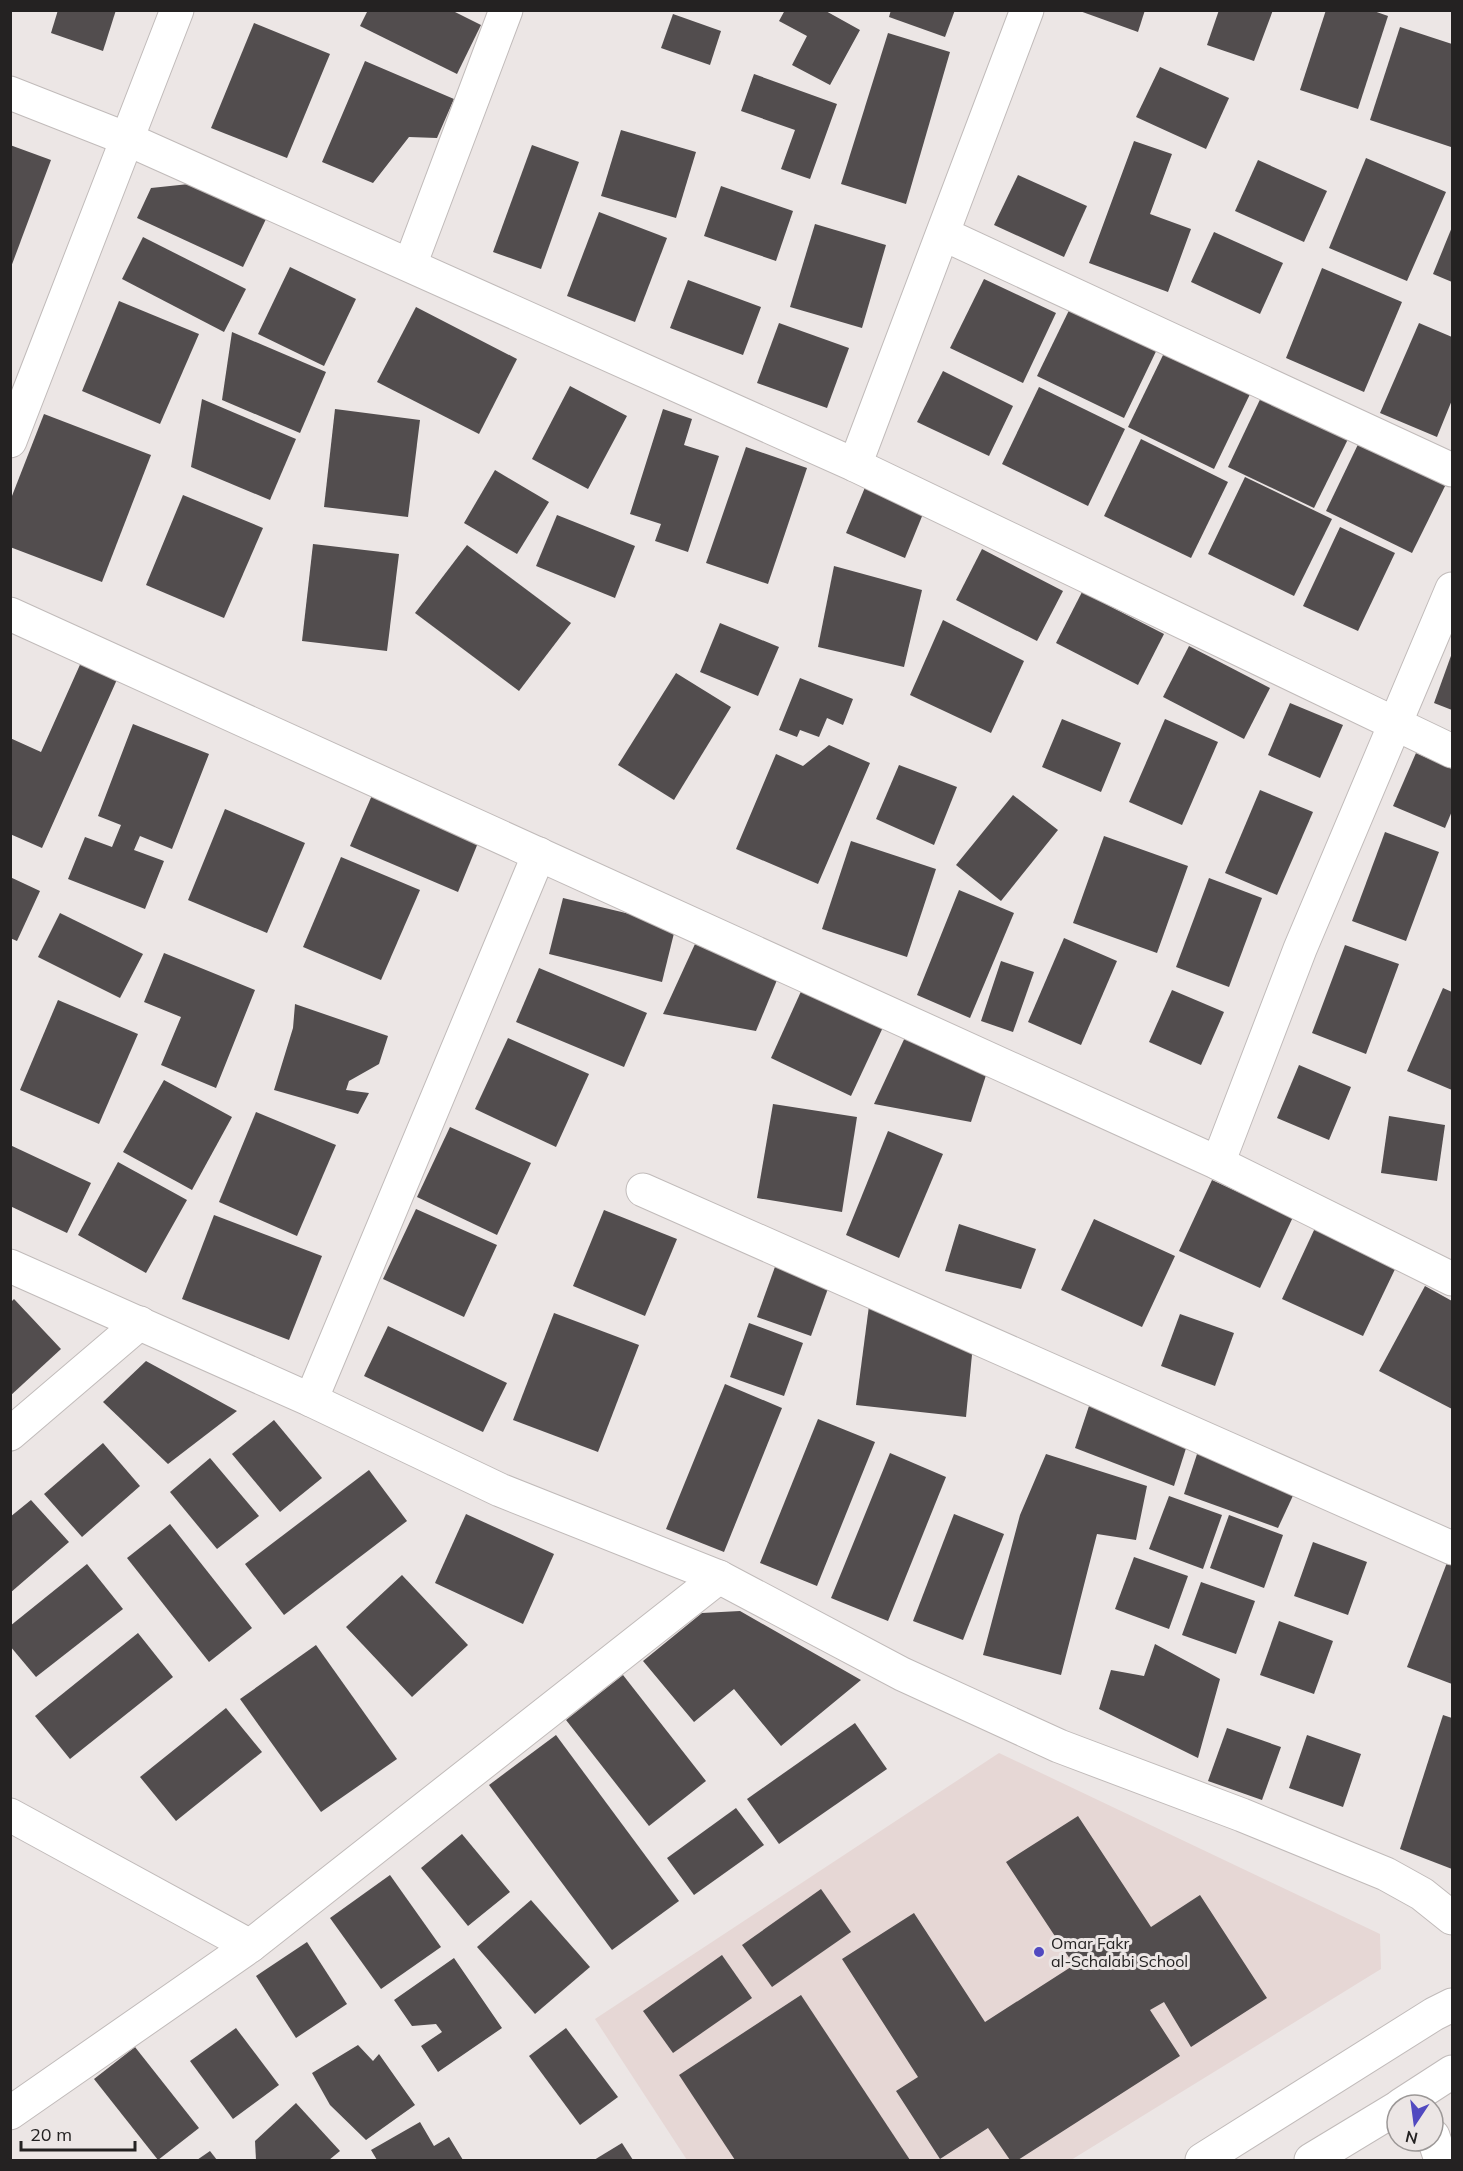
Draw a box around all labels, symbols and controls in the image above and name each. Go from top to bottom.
place label: Omar Fakr al-Schalabi School [1051,1933,1188,1971]
marker: Omar Fakr al-Schalabi School [1032,1945,1046,1959]
north arrow [1385,2093,1445,2153]
scale bar [21,2114,135,2152]
text: 20 m [30,2123,72,2146]
text: N [1403,2127,1420,2149]

